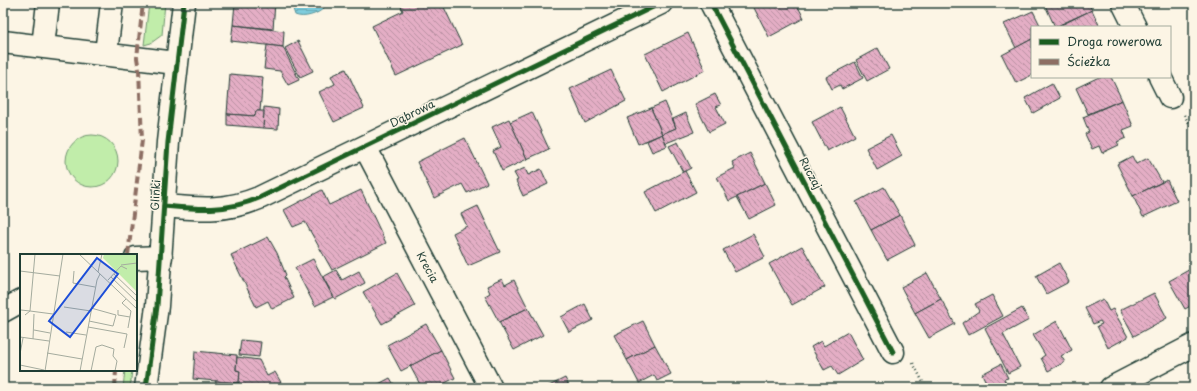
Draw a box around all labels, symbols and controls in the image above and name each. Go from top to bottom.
legend [1031,26,1171,78]
text: Droga rowerowa [1067,32,1163,50]
text: Ścieżka [1067,52,1111,70]
street label: Dąbrowa [387,95,437,131]
street label: Ruczaj [795,154,827,192]
street label: Glinki [146,179,164,211]
street label: Krecia [413,248,443,286]
inset map [20,254,137,371]

